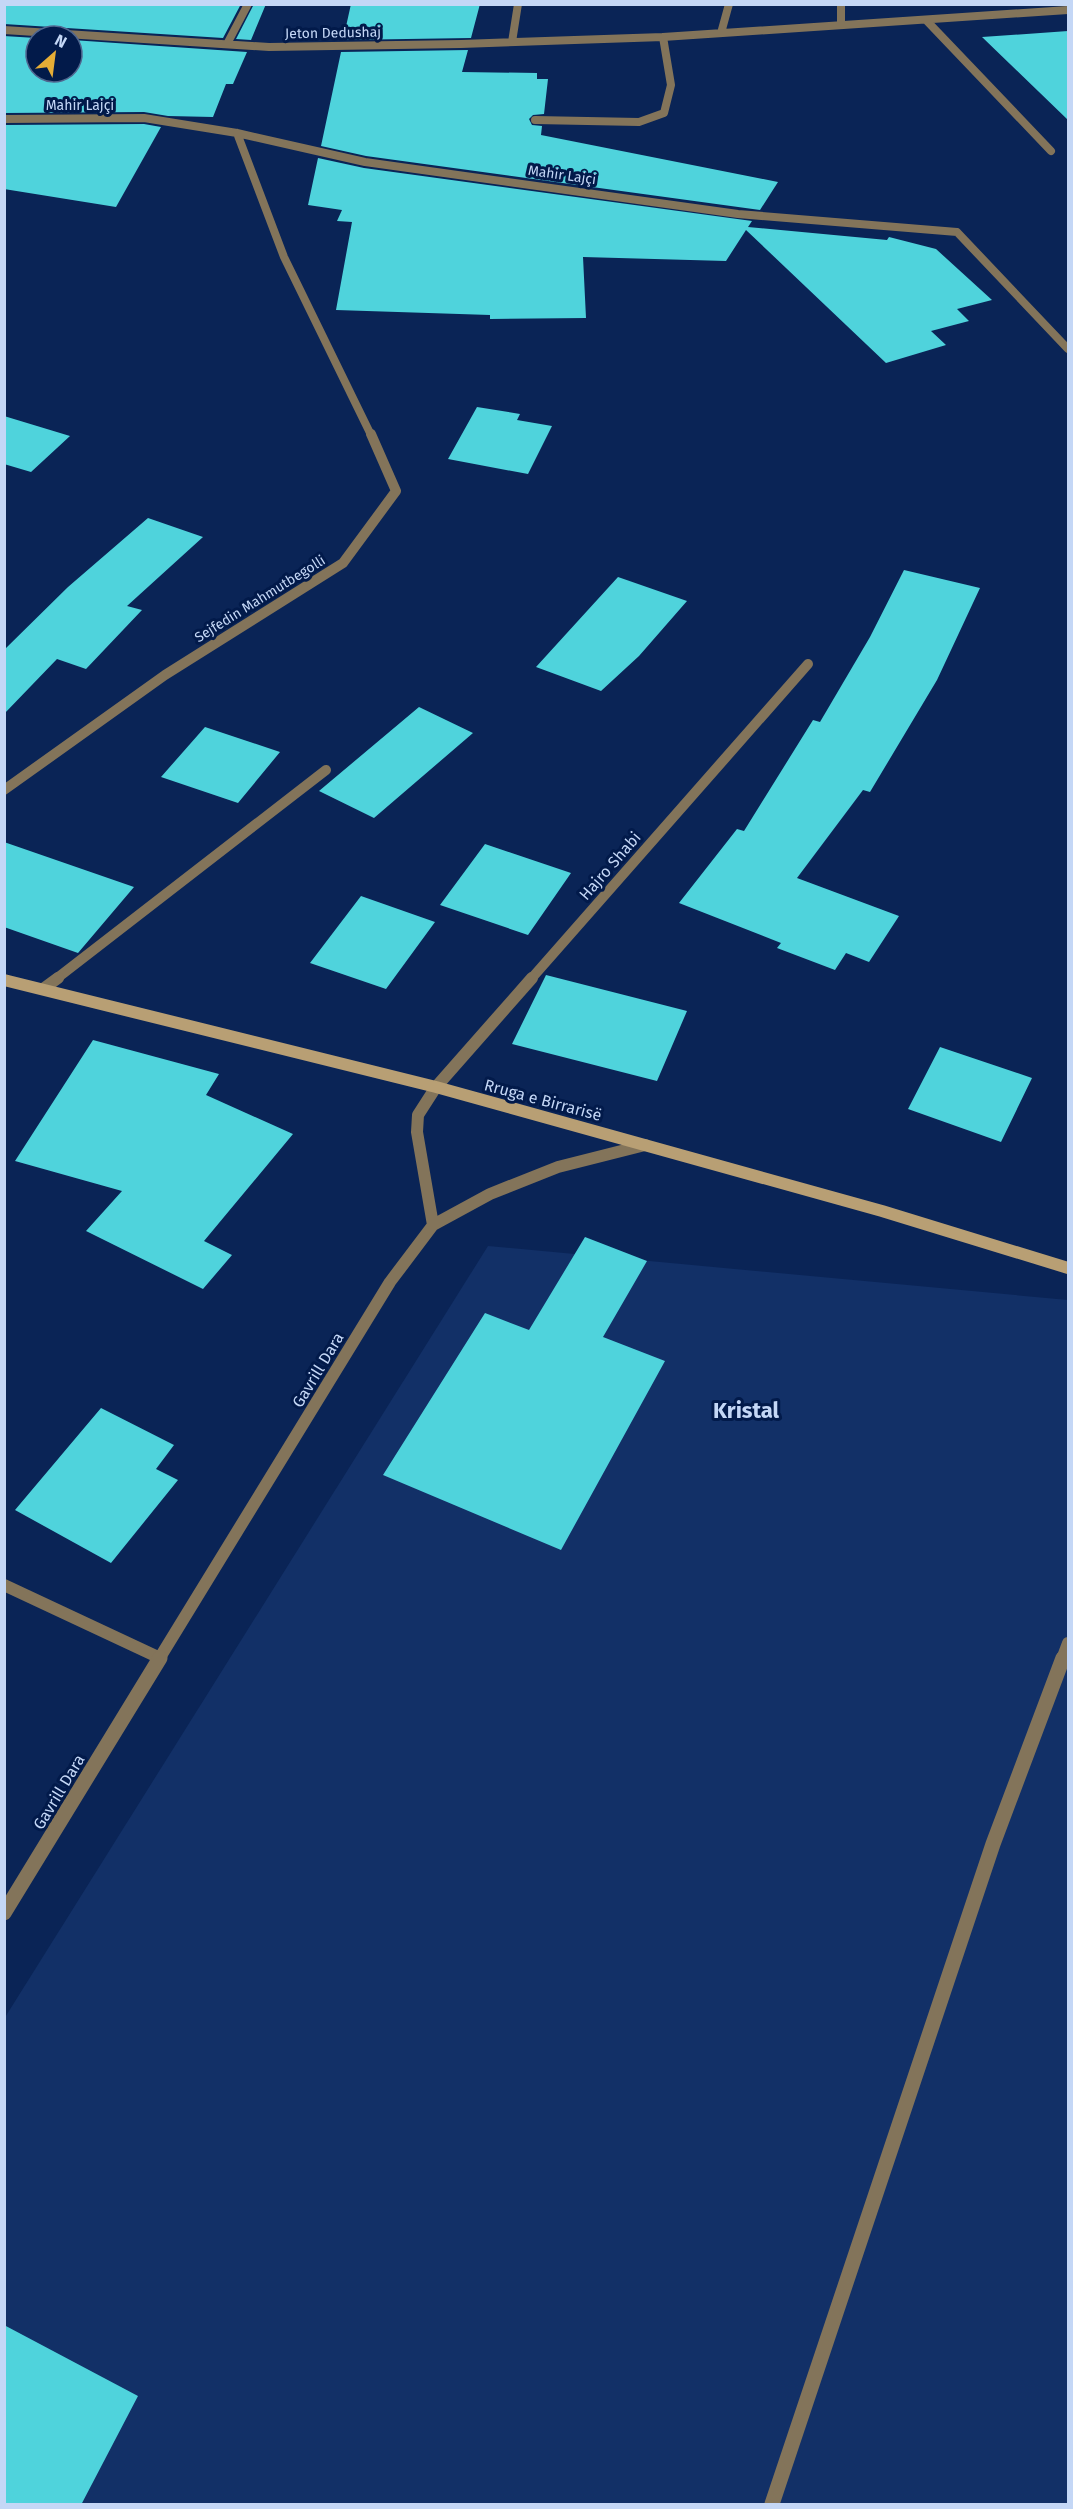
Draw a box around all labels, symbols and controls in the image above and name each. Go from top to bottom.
north arrow [24,24,84,84]
street label: Jeton Dedushaj [285,24,381,42]
text: N [52,30,70,52]
street label: Mahir Lajçi [46,97,114,114]
street label: Mahir Lajçi [527,162,597,188]
street label: Sejfedin Mahmutbegolli [192,552,328,646]
street label: Hajro Shabi [575,828,645,904]
street label: Rruga e Birrarisë [482,1075,604,1125]
street label: Gavrill Dara [288,1329,348,1411]
district label: Kristal [713,1397,780,1424]
street label: Gavrill Dara [29,1751,89,1833]

